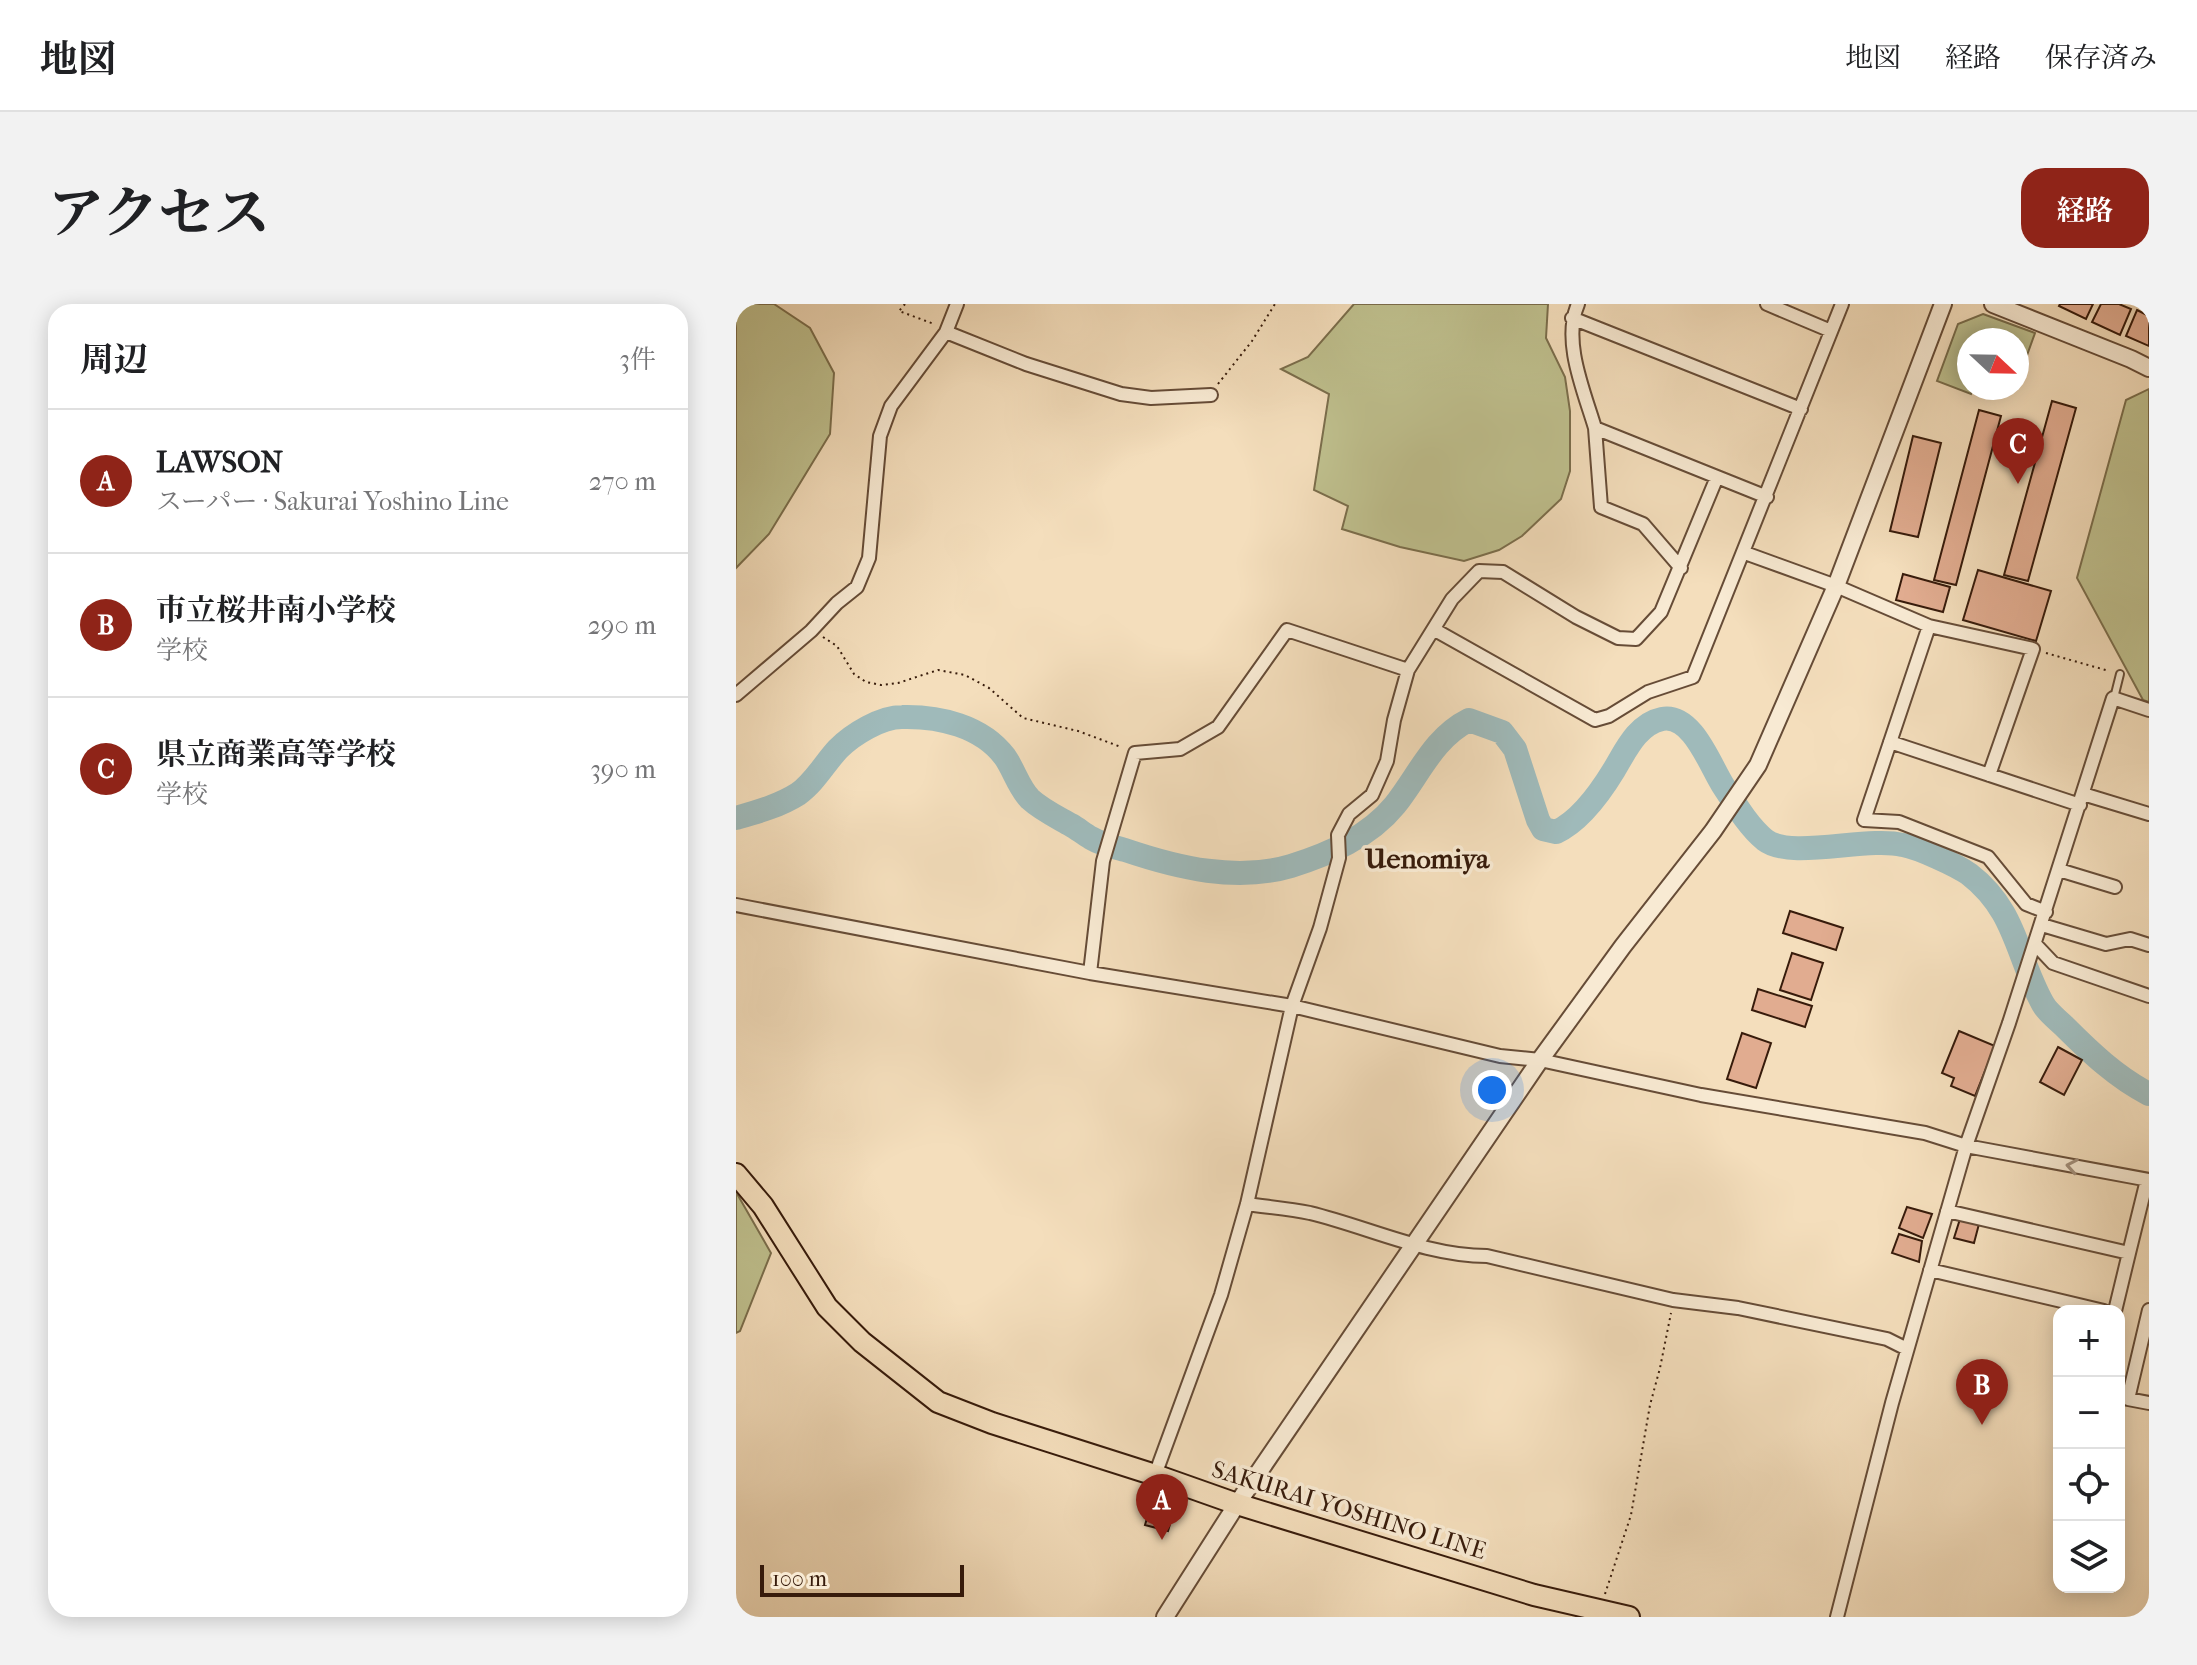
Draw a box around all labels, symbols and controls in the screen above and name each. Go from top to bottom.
text: 地図 [40,37,116,82]
text: 地図 [1845,41,1901,74]
text: 経路 [1945,41,2001,74]
text: 保存済み [2045,41,2157,74]
button: 経路 [2021,168,2149,248]
text: アクセス [48,181,270,246]
north arrow [1957,328,2029,400]
text: 周辺 [80,340,148,380]
text: 3件 [619,344,656,375]
pin: C [1992,418,2044,484]
text: LAWSON [156,445,283,480]
text: A [98,466,114,497]
text: 270 m [589,466,656,497]
text: スーパー · Sakurai Yoshino Line [156,486,509,517]
text: 市立桜井南小学校 [156,593,396,628]
text: B [98,610,114,641]
text: 290 m [587,610,656,641]
text: 学校 [156,635,208,666]
text: 県立商業高等学校 [156,737,396,772]
text: C [97,754,115,785]
text: 390 m [590,754,656,785]
text: 学校 [156,779,208,810]
district label: Uenomiya [1365,842,1490,875]
your location [1472,1070,1512,1110]
one-way arrow [2066,1158,2079,1175]
map controls [2053,1305,2125,1593]
button: + [2053,1305,2125,1377]
pin: B [1956,1359,2008,1425]
button: − [2053,1377,2125,1449]
button: locate [2053,1449,2125,1521]
street label: SAKURAI YOSHINO LINE [1209,1455,1489,1565]
pin: A [1136,1474,1188,1540]
button: layers [2053,1521,2125,1593]
scale bar [760,1561,964,1597]
text: 100 m [772,1566,827,1592]

